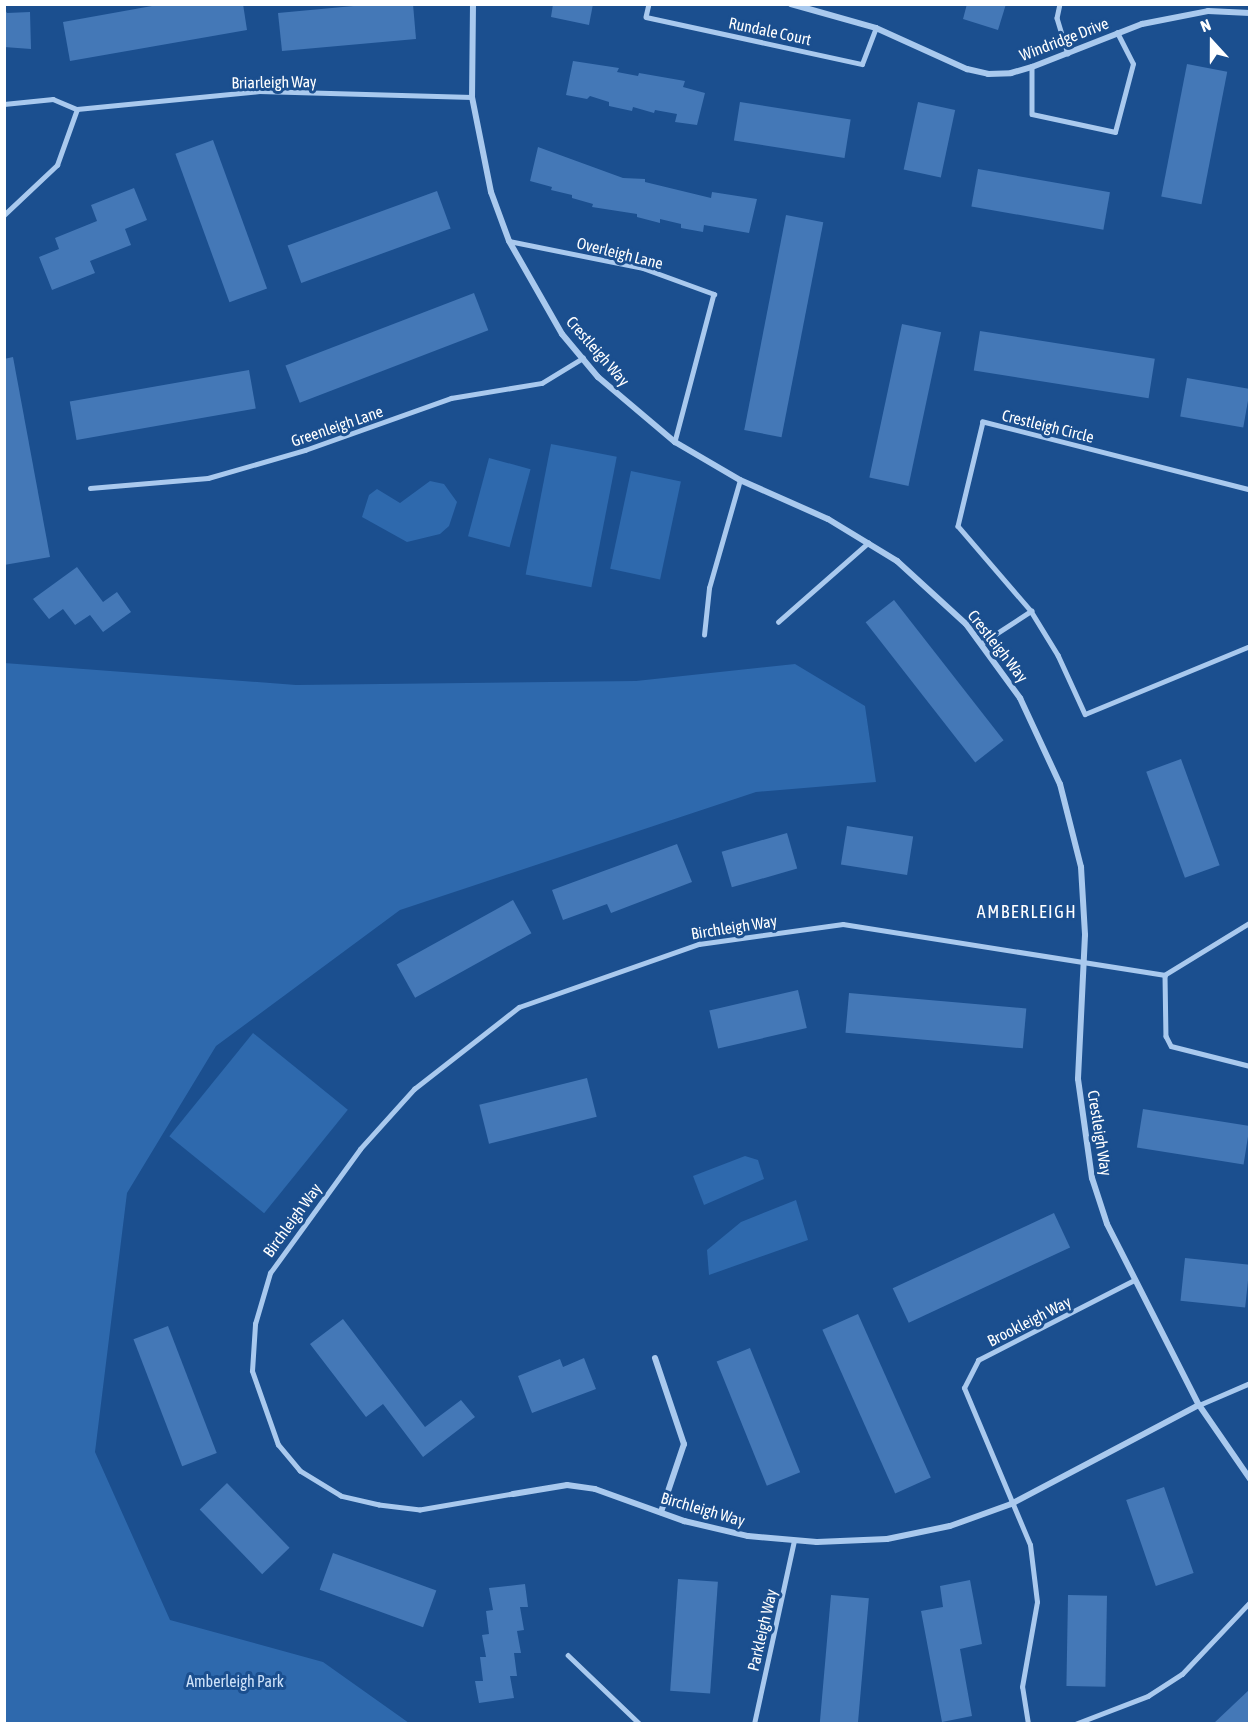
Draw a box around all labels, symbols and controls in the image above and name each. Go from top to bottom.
north arrow [1182,12,1242,72]
street label: Rundale Court [727,13,813,49]
street label: Windridge Drive [1017,13,1111,65]
text: N [1198,15,1213,35]
street label: Briarleigh Way [231,72,317,92]
street label: Overleigh Lane [575,233,665,273]
street label: Crestleigh Way [562,312,634,390]
street label: Greenleigh Lane [289,401,385,451]
street label: Crestleigh Circle [1000,405,1096,447]
street label: Crestleigh Way [964,606,1032,686]
district label: AMBERLEIGH [977,901,1077,923]
street label: Birchleigh Way [690,911,778,943]
street label: Crestleigh Way [1084,1089,1116,1177]
street label: Birchleigh Way [259,1179,325,1261]
street label: Brookleigh Way [984,1292,1074,1350]
street label: Birchleigh Way [659,1488,747,1530]
street label: Parkleigh Way [743,1587,781,1673]
park label: Amberleigh Park [186,1671,284,1691]

